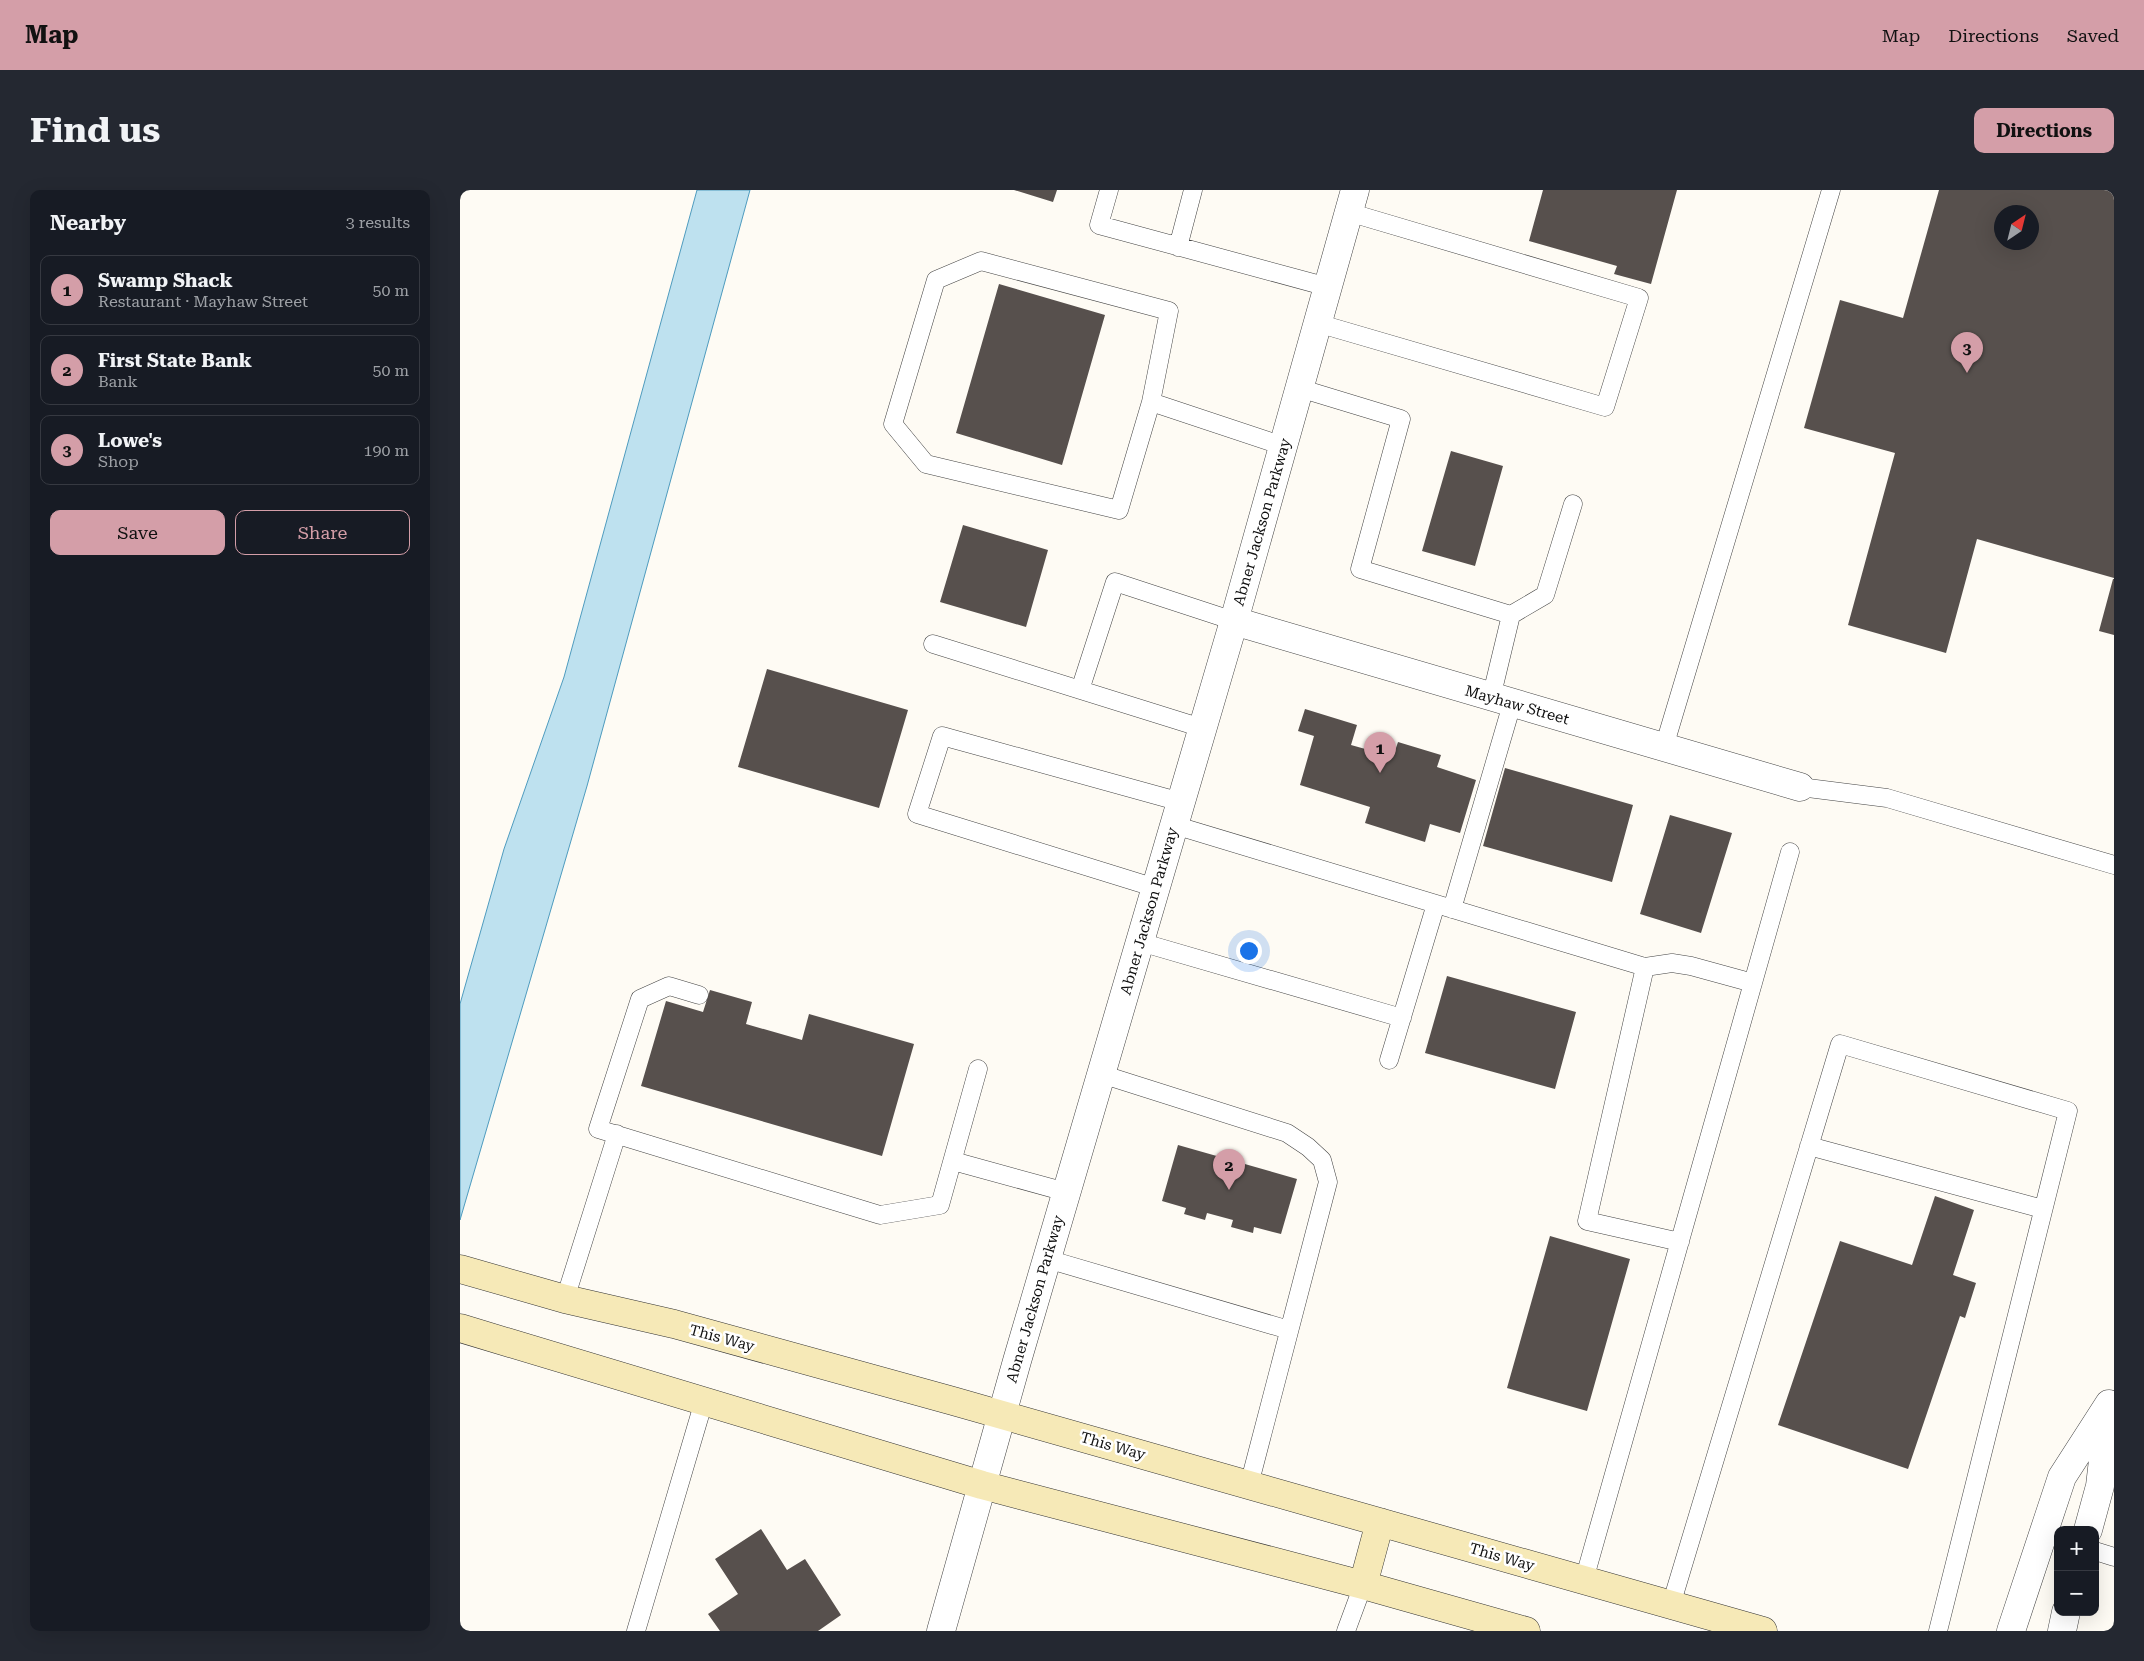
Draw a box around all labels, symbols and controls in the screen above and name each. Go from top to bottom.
text: Map [25,21,79,49]
text: Map [1882,25,1920,46]
text: Directions [1948,25,2039,46]
text: Saved [2067,25,2119,46]
button: Directions [1974,108,2114,153]
text: Find us [30,110,160,151]
north arrow [1994,205,2039,250]
text: Nearby [50,211,126,235]
text: 3 results [346,213,410,232]
text: Swamp Shack [98,269,233,292]
text: 1 [63,281,71,300]
text: 50 m [372,281,409,300]
text: Restaurant · Mayhaw Street [98,292,308,311]
pin: 3 [1951,332,1983,373]
text: First State Bank [98,349,252,372]
text: 2 [63,361,71,380]
text: 50 m [372,361,409,380]
text: Bank [98,372,138,391]
text: Lowe's [98,429,162,452]
street label: Abner Jackson Parkway [1229,436,1295,608]
text: 3 [63,441,71,460]
text: 190 m [363,441,409,460]
text: Shop [98,452,139,471]
button: Save [50,510,225,555]
button: Share [235,510,410,555]
street label: Mayhaw Street [1463,682,1572,729]
pin: 1 [1364,732,1396,773]
street label: Abner Jackson Parkway [1116,825,1182,997]
your location [1236,938,1262,964]
pin: 2 [1213,1149,1245,1190]
street label: Abner Jackson Parkway [1002,1213,1068,1385]
street label: This Way [687,1321,757,1355]
street label: This Way [1078,1428,1148,1464]
map controls [2054,1526,2099,1616]
button: + [2054,1526,2099,1571]
street label: This Way [1467,1539,1537,1575]
button: − [2054,1571,2099,1616]

